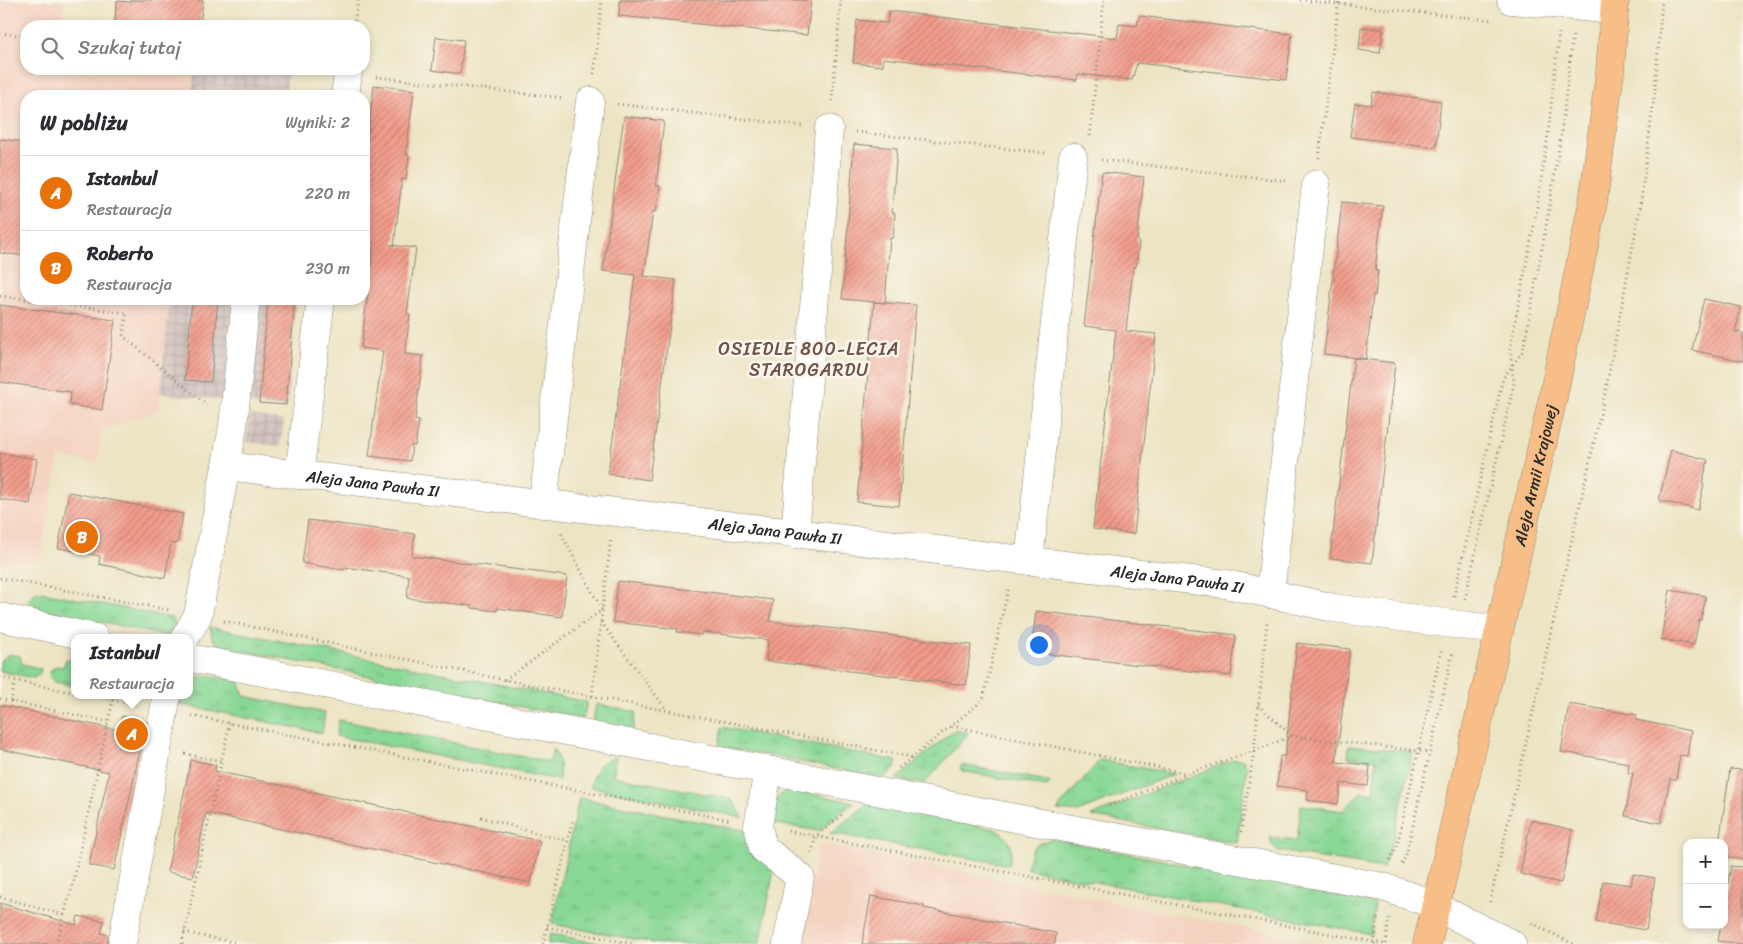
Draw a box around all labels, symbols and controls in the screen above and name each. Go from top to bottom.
search box [20,20,370,75]
text: Szukaj tutaj [78,31,181,64]
icon: search [38,34,66,62]
text: W pobliżu [40,104,128,142]
text: Wyniki: 2 [285,108,350,137]
text: Istanbul [87,162,157,195]
text: A [51,179,61,208]
text: 220 m [305,179,350,208]
text: Restauracja [87,195,172,224]
text: Roberto [87,237,153,270]
text: B [51,254,61,283]
text: 230 m [305,254,350,283]
text: Restauracja [87,270,172,299]
district label: OSIEDLE 800-LECIA STAROGARDU [718,333,900,386]
street label: Aleja Armii Krajowej [1505,401,1566,550]
street label: Aleja Jana Pawła II [303,461,441,506]
street label: Aleja Jana Pawła II [706,509,844,554]
pin: B [66,518,98,556]
street label: Aleja Jana Pawła II [1108,556,1247,603]
your location [1026,632,1052,658]
popup [71,634,193,699]
text: Istanbul [90,636,160,669]
text: Restauracja [90,669,174,698]
pin: A [116,715,148,753]
map controls [1683,839,1728,929]
button: + [1683,839,1728,884]
button: − [1683,884,1728,929]

